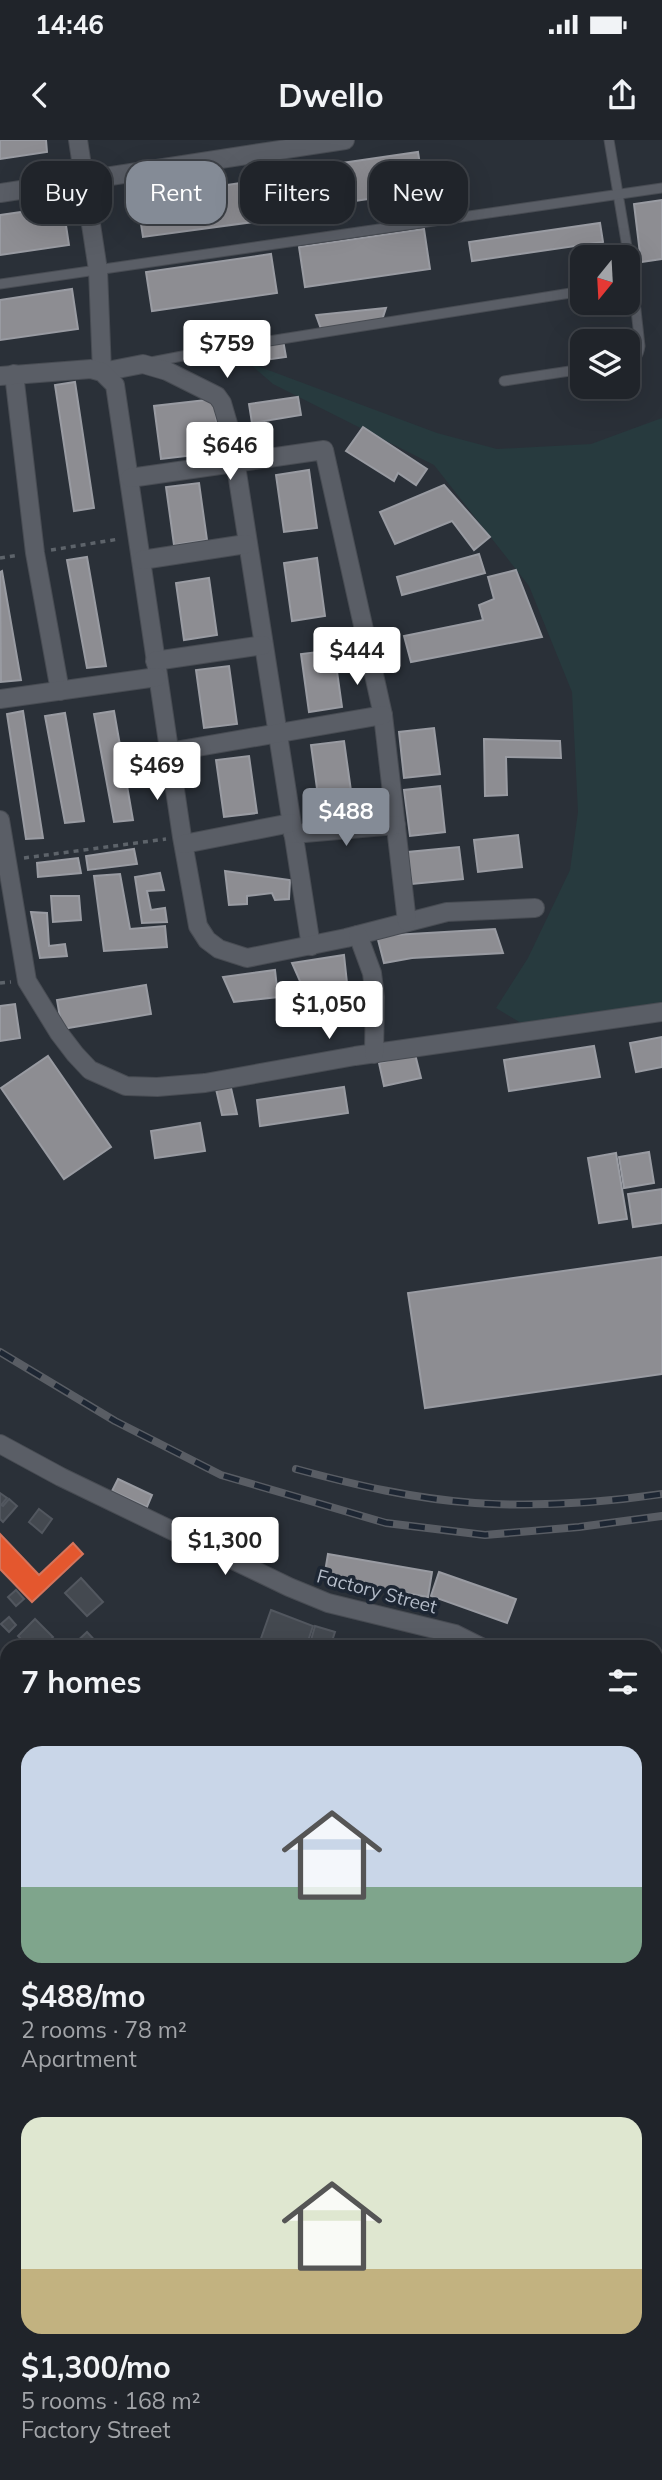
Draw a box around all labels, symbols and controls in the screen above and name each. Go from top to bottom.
text: 14:46 [35,8,104,41]
text: Dwello [278,75,384,115]
icon: back [21,76,59,114]
icon: share [603,76,641,114]
chip: Buy [21,161,112,224]
chip: Rent [126,161,226,224]
chip: Filters [240,161,355,224]
chip: New [369,161,468,224]
north arrow [570,245,640,315]
map controls [570,245,640,399]
pin: $759 [186,320,268,380]
text: $759 [199,328,255,357]
button: layers [570,329,640,399]
pin: $646 [189,422,271,482]
text: $646 [202,430,258,459]
pin: $444 [316,628,398,687]
text: $444 [329,635,385,664]
pin: $469 [116,742,198,802]
text: $469 [129,750,185,779]
pin: $488 [305,788,387,848]
text: $488 [318,796,374,825]
pin: $1,050 [272,982,386,1041]
text: $1,050 [292,989,366,1018]
pin: $1,300 [168,1518,282,1577]
text: $1,300 [188,1525,262,1554]
street label: Factory Street [314,1563,440,1619]
text: 7 homes [21,1663,142,1701]
icon: filters [604,1663,642,1701]
icon: home [269,1792,395,1918]
text: $488/mo [21,1977,145,2015]
text: 2 rooms · 78 m² [21,2015,187,2044]
text: Apartment [21,2044,137,2073]
icon: home [269,2163,395,2289]
text: $1,300/mo [21,2348,171,2386]
text: 5 rooms · 168 m² [21,2386,201,2415]
text: Factory Street [21,2415,171,2444]

